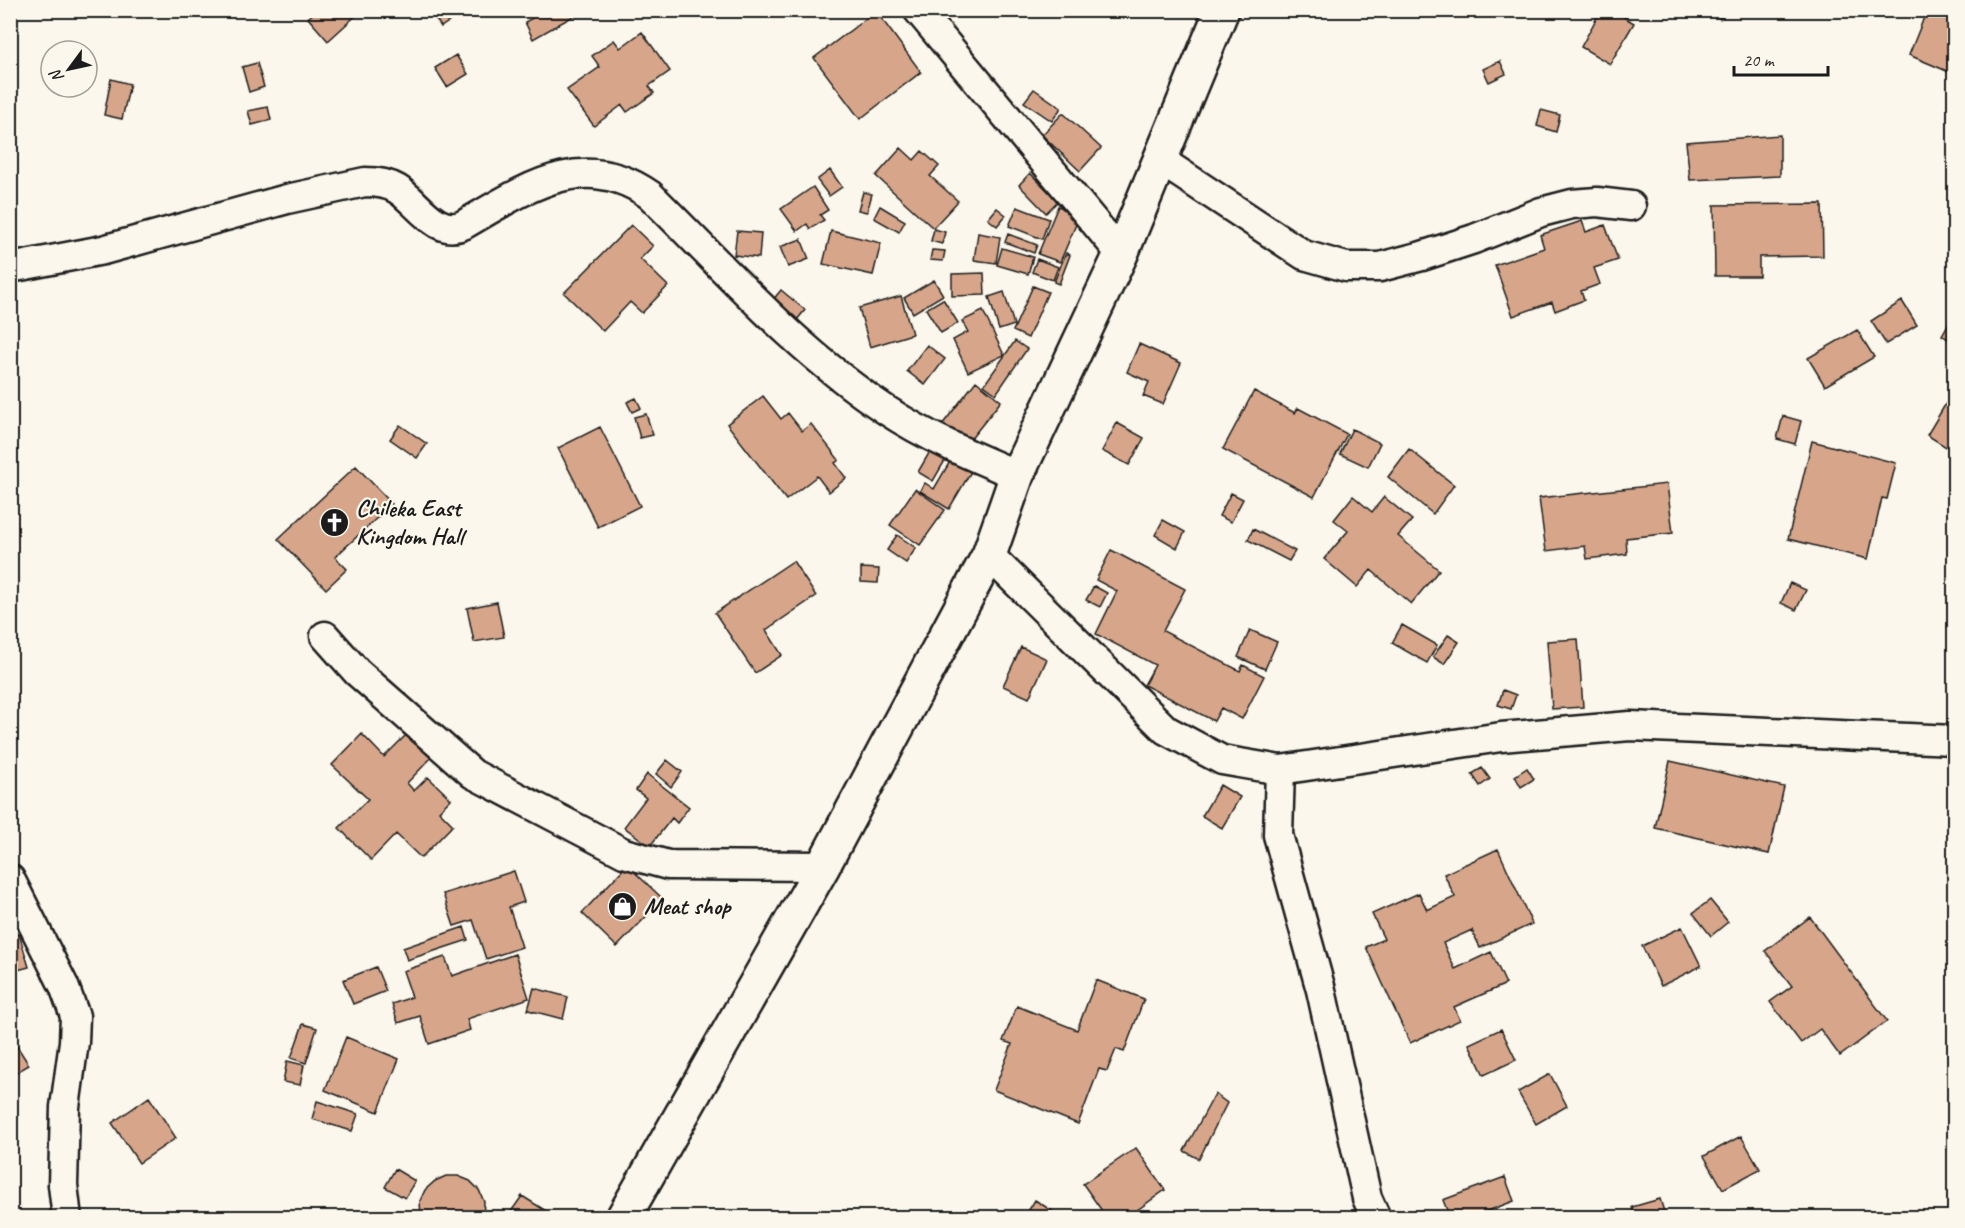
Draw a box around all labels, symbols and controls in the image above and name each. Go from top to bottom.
north arrow [39,39,99,99]
scale bar [1734,39,1828,77]
text: 20 m [1743,49,1776,71]
text: N [44,64,68,86]
place label: Chileka East Kingdom Hall [356,493,468,551]
church icon: Chileka East Kingdom Hall [319,506,351,538]
shop icon: Meat shop [607,890,639,922]
place label: Meat shop [644,891,732,921]

